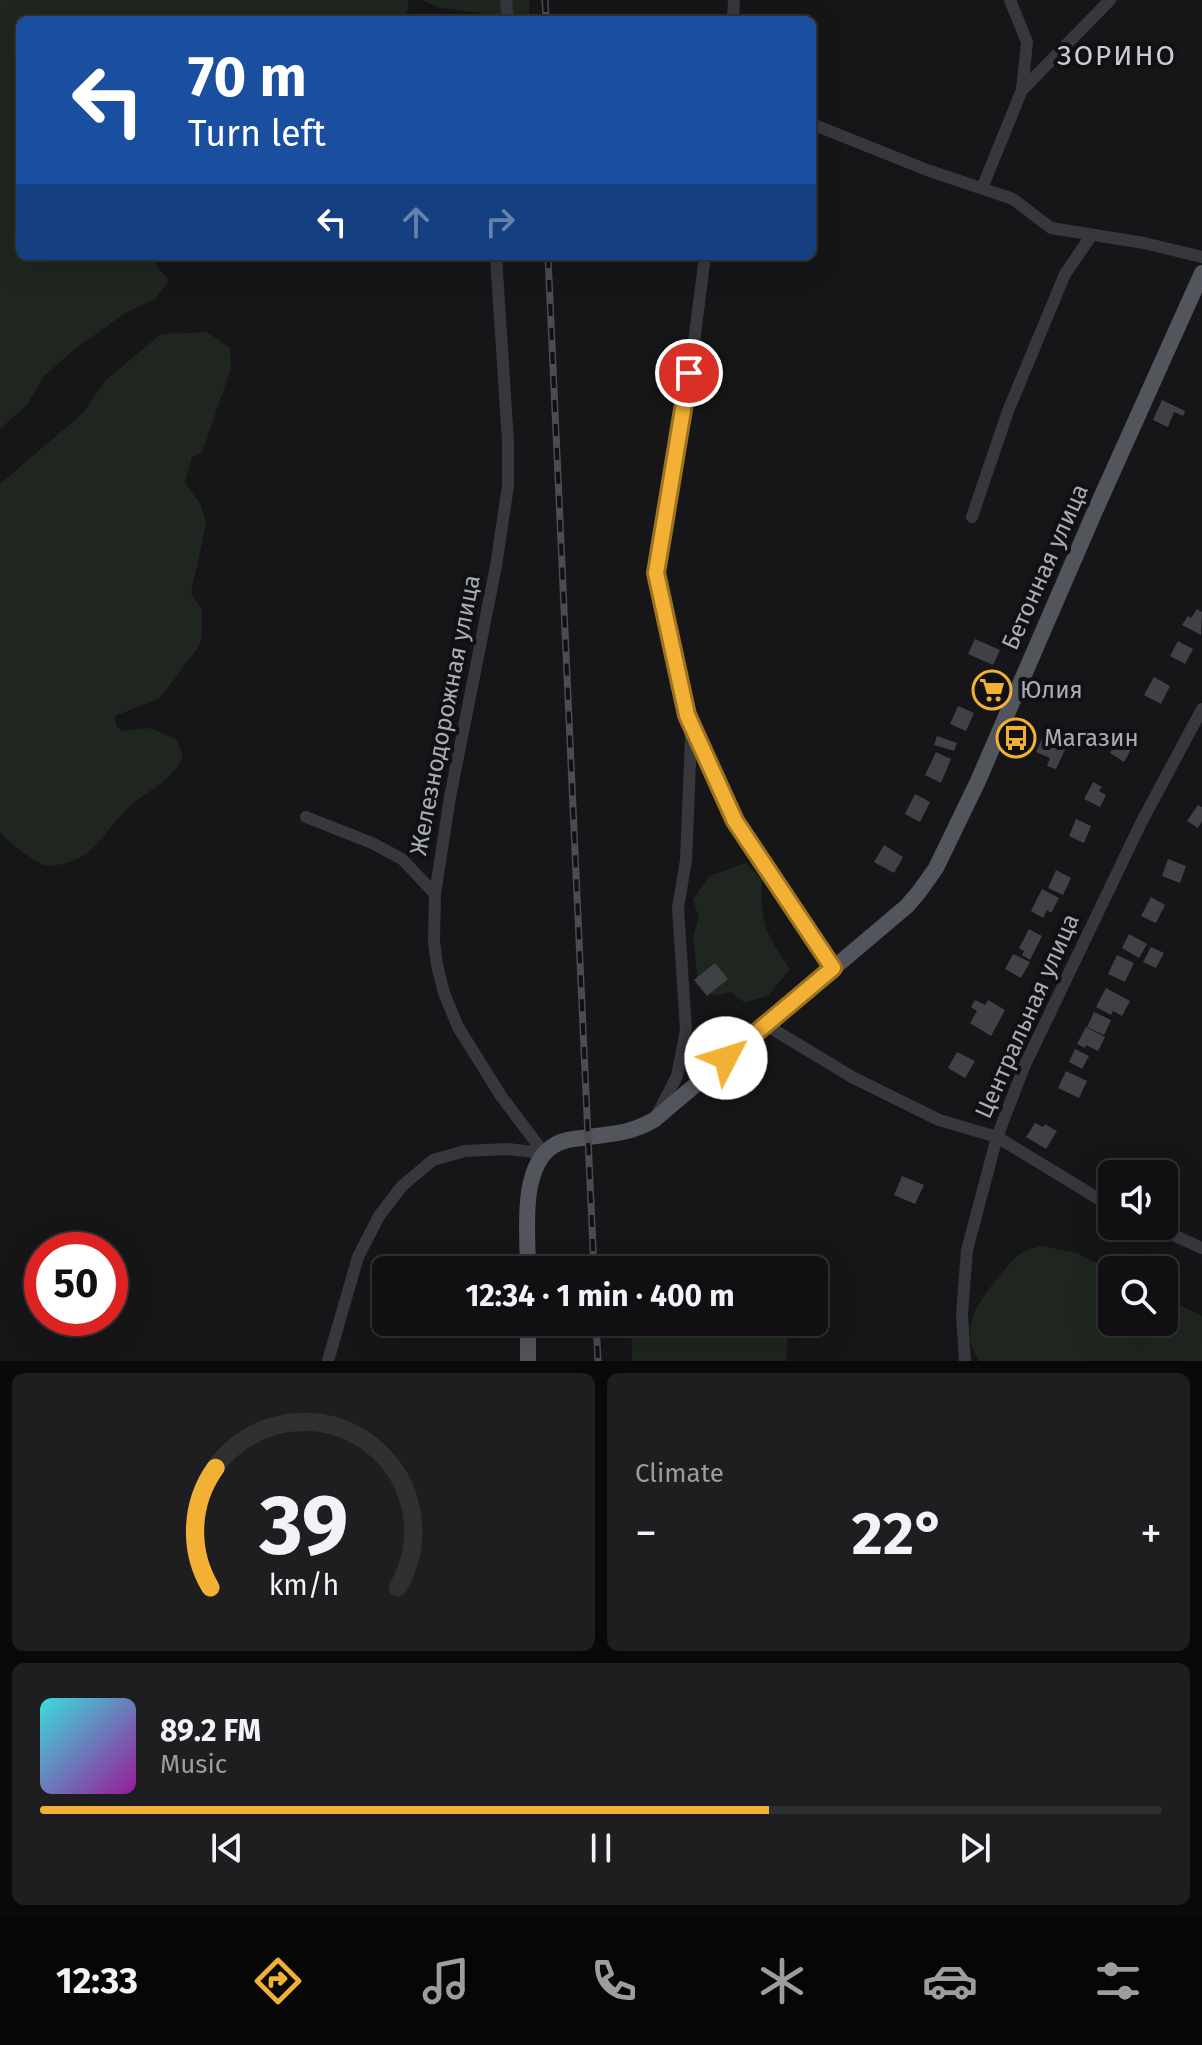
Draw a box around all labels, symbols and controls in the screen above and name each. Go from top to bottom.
district label: ЗОРИНО [1057,39,1177,72]
text: 70 m [188,44,307,111]
icon: left [56,48,160,152]
text: Turn left [188,112,326,156]
icon: left [310,200,354,244]
icon: ahead [394,200,438,244]
icon: right [478,200,522,244]
pin [655,339,723,407]
icon: arrive [667,351,711,395]
street label: Бетонная улица [996,480,1094,654]
street label: Железнодорожная улица [404,572,486,858]
supermarket icon: Юлия [971,669,1013,711]
place label: Юлия [1020,676,1083,704]
bus stop icon: Магазин [995,717,1037,759]
place label: Магазин [1044,724,1139,752]
street label: Центральная улица [969,909,1085,1123]
position arrow [684,1016,768,1100]
map controls [1098,1160,1178,1336]
button: sound [1098,1160,1178,1240]
speed limit sign: 50 [24,1232,128,1336]
button: search [1098,1256,1178,1336]
text: 12:34 · 1 min · 400 m [465,1278,735,1314]
text: Climate [635,1458,724,1489]
text: 39 [258,1476,348,1576]
text: 22° [852,1498,945,1570]
text: − [635,1507,657,1560]
text: + [1140,1507,1162,1560]
text: km/h [268,1568,339,1603]
text: 89.2 FM [160,1713,261,1749]
text: Music [160,1749,227,1780]
icon: previous [205,1826,249,1870]
icon: pause [579,1826,623,1870]
icon: next [953,1826,997,1870]
icon: directions [250,1953,306,2009]
icon: music [418,1953,474,2009]
icon: phone [586,1953,642,2009]
icon: climate [754,1953,810,2009]
icon: car [922,1953,978,2009]
icon: filters [1090,1953,1146,2009]
text: 12:33 [56,1959,138,2003]

